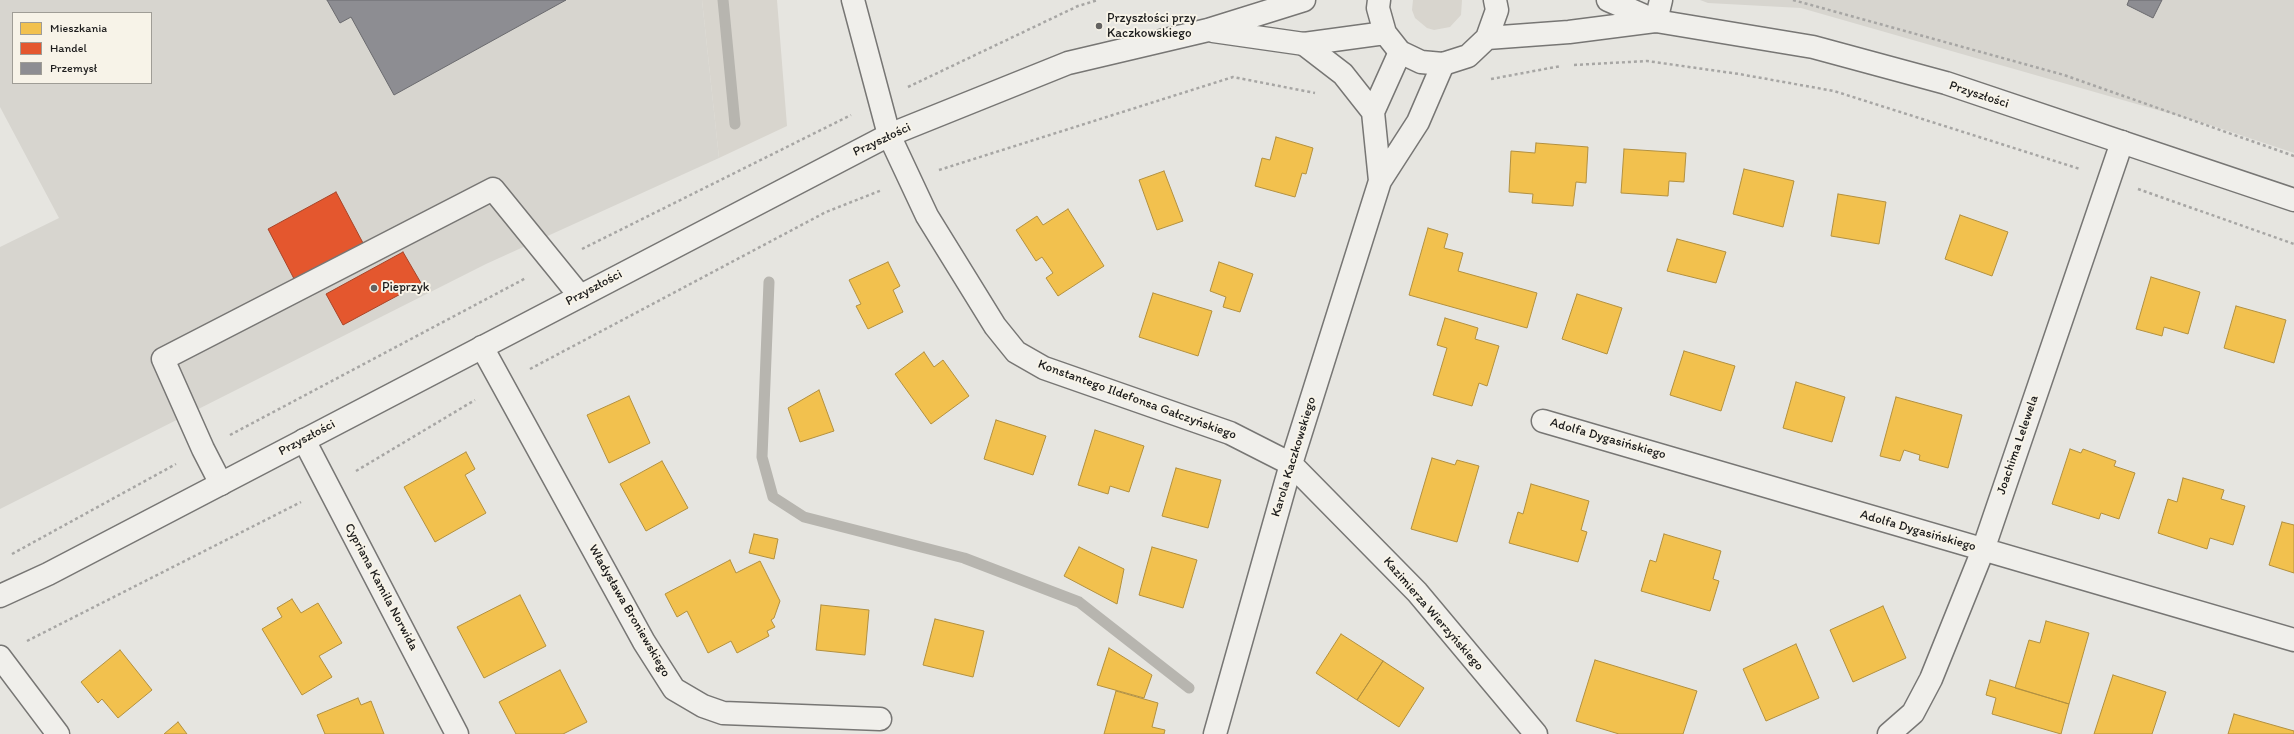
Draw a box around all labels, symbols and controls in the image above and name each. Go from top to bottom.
place label: Przyszłości przy Kaczkowskiego [1107,11,1196,42]
legend [12,12,152,84]
text: Mieszkania [50,21,107,35]
marker: Przyszłości przy Kaczkowskiego [1094,21,1104,31]
text: Handel [50,41,87,55]
text: Przemysł [50,61,97,75]
street label: Przyszłości [1947,78,2011,112]
street label: Przyszłości [851,120,913,160]
street label: Przyszłości [563,267,625,309]
place label: Pieprzyk [382,280,429,296]
marker: Pieprzyk [369,283,379,293]
street label: Konstantego Ildefonsa Gałczyńskiego [1036,357,1238,443]
street label: Joachima Lelewela [1994,393,2042,497]
street label: Karola Kaczkowskiego [1268,395,1320,519]
street label: Adolfa Dygasińskiego [1548,415,1668,463]
street label: Przyszłości [276,417,338,459]
street label: Adolfa Dygasińskiego [1858,507,1978,555]
street label: Cypriana Kamila Norwida [341,521,421,653]
street label: Władysława Broniewskiego [585,542,673,680]
street label: Kazimierza Wierzyńskiego [1379,554,1487,674]

